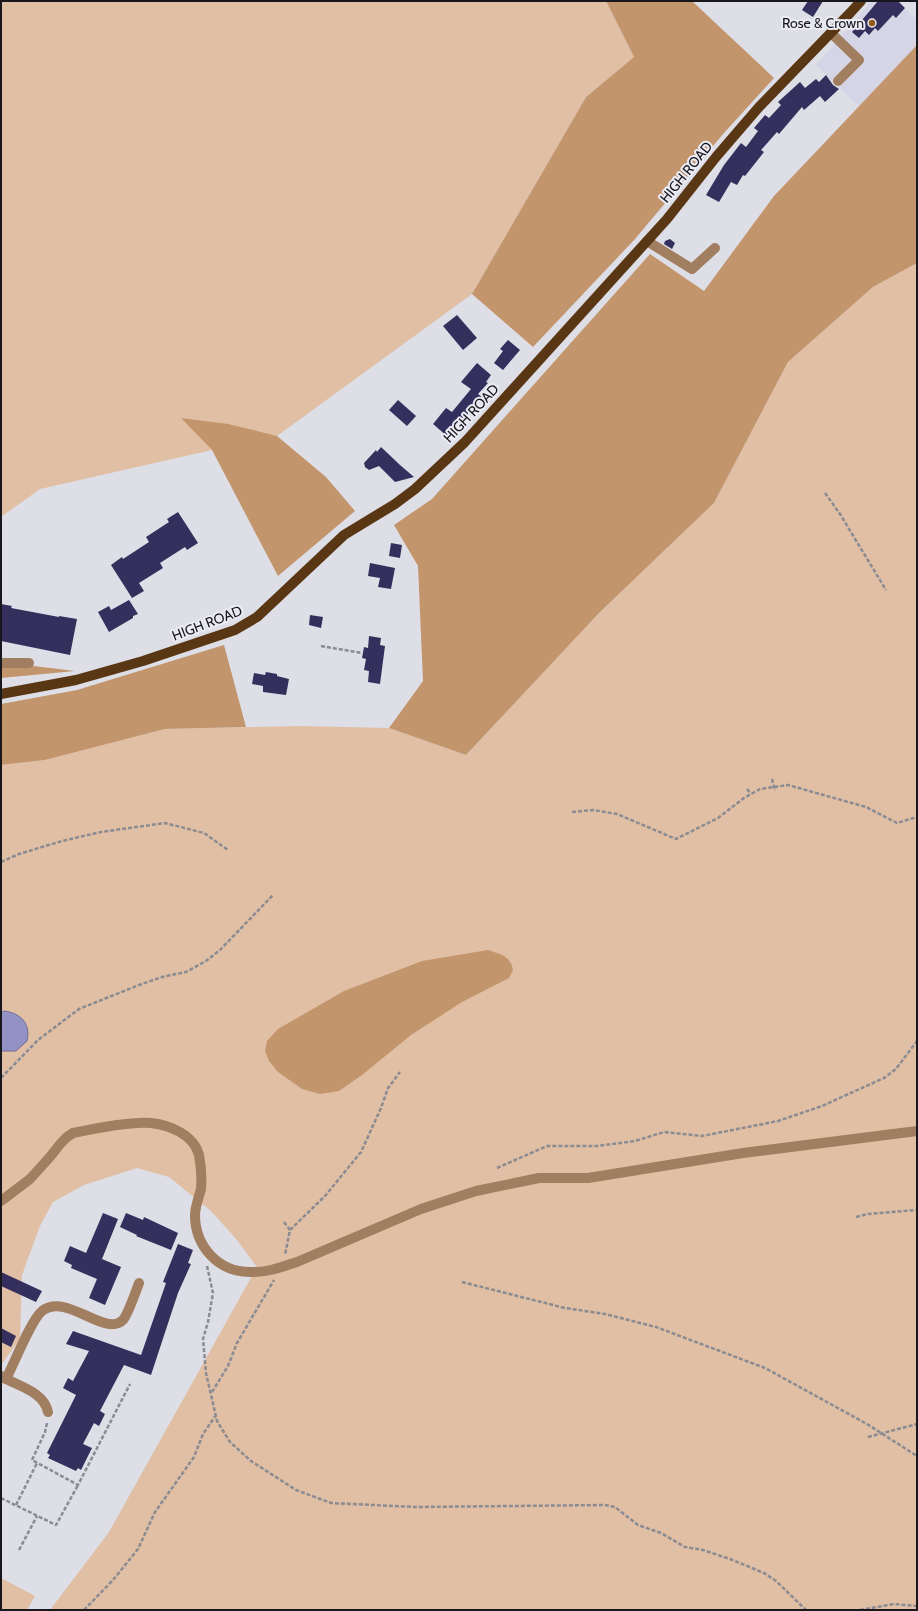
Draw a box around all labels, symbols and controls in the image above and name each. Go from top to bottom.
place label: Rose & Crown [782,14,864,32]
marker: Rose & Crown [867,18,877,28]
street label: HIGH ROAD [656,138,716,206]
street label: HIGH ROAD [439,380,503,446]
street label: HIGH ROAD [169,601,245,645]

